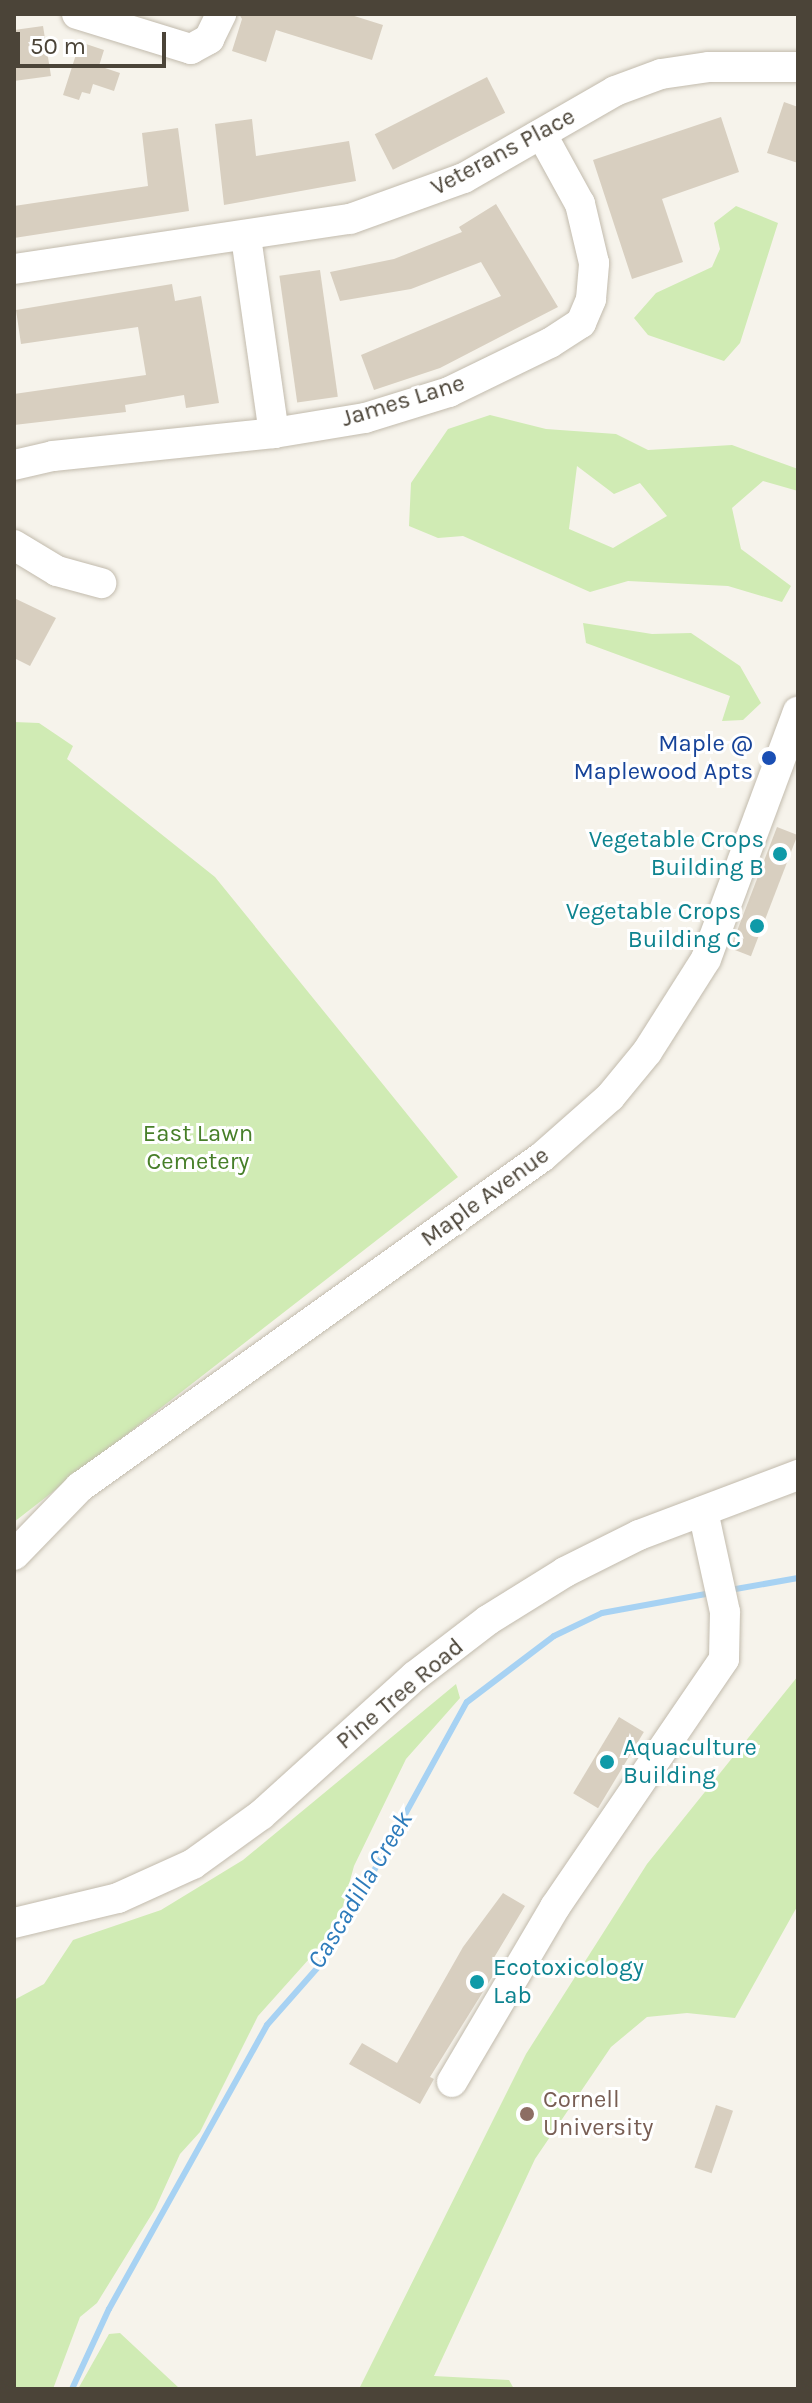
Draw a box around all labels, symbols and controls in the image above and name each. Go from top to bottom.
scale bar [20,16,170,66]
text: 50 m [30,32,86,60]
street label: Veterans Place [426,102,580,202]
street label: James Lane [338,369,468,433]
place label: Maple @ Maplewood Apts [573,730,753,786]
marker: Maple @ Maplewood Apts [760,749,778,767]
place label: Vegetable Crops Building B [589,826,764,882]
marker: Vegetable Crops Building B [771,845,789,863]
place label: Vegetable Crops Building C [566,898,741,954]
marker: Vegetable Crops Building C [748,917,766,935]
park label: East Lawn Cemetery [143,1120,253,1176]
street label: Maple Avenue [415,1141,555,1253]
street label: Pine Tree Road [330,1632,470,1756]
place label: Aquaculture Building [623,1734,757,1790]
marker: Aquaculture Building [598,1753,616,1771]
water label: Cascadilla Creek [301,1806,419,1974]
place label: Ecotoxicology Lab [493,1954,644,2010]
marker: Ecotoxicology Lab [468,1973,486,1991]
place label: Cornell University [543,2086,653,2142]
marker: Cornell University [518,2105,536,2123]

